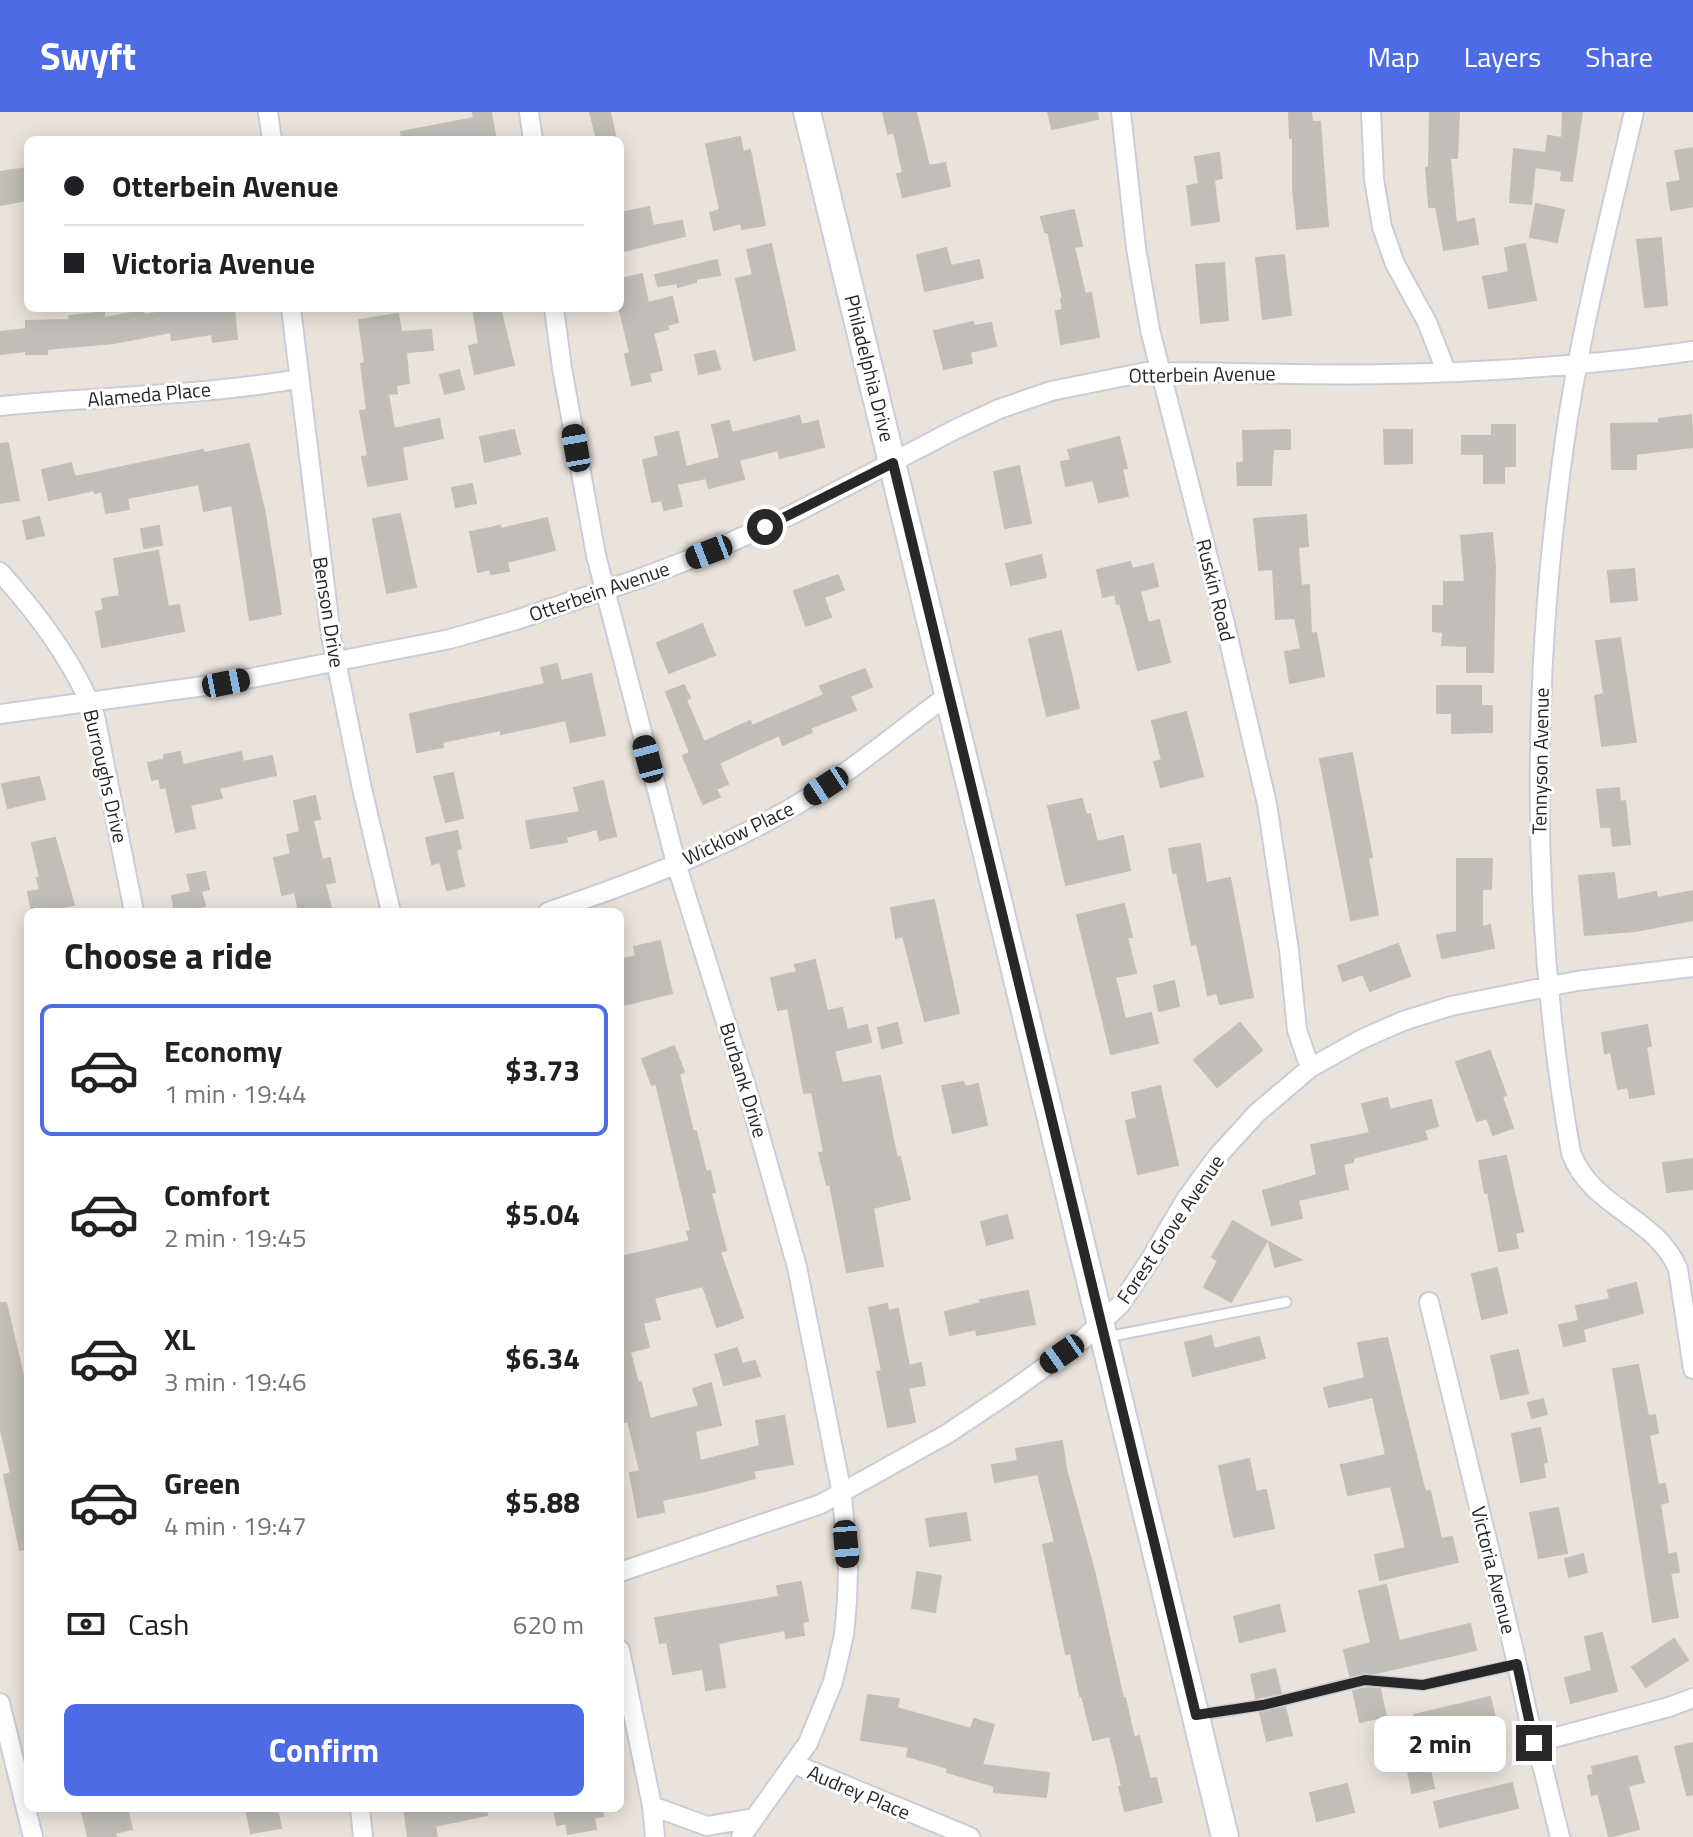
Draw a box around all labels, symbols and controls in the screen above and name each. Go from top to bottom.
text: Swyft [40,27,136,85]
text: Map [1367,35,1420,78]
text: Layers [1464,35,1541,78]
text: Share [1585,35,1653,78]
text: Otterbein Avenue [112,163,339,209]
text: Victoria Avenue [112,240,315,286]
street label: Philadelphia Drive [837,291,903,445]
street label: Otterbein Avenue [1128,357,1276,391]
street label: Alameda Place [86,373,212,415]
car [560,422,592,474]
route start [747,509,783,545]
car [682,532,736,572]
street label: Ruskin Road [1188,536,1244,644]
street label: Otterbein Avenue [524,552,674,630]
street label: Benson Drive [305,554,353,670]
car [200,667,252,699]
street label: Tennyson Avenue [1523,687,1557,835]
street label: Burroughs Drive [76,706,136,846]
car [630,733,666,785]
car [799,763,853,809]
street label: Wicklow Place [677,793,799,873]
text: Choose a ride [64,928,272,983]
street label: Burbank Drive [712,1019,776,1141]
text: Economy [164,1028,282,1074]
icon: car [68,1034,140,1106]
text: $3.73 [505,1047,580,1093]
text: 1 min · 19:44 [164,1074,307,1113]
street label: Forest Grove Avenue [1108,1148,1232,1310]
text: Comfort [164,1172,270,1218]
icon: car [68,1178,140,1250]
text: $5.04 [505,1191,580,1237]
text: 2 min · 19:45 [164,1218,307,1257]
text: XL [164,1316,195,1362]
icon: car [68,1322,140,1394]
car [1035,1330,1089,1378]
text: $6.34 [505,1335,580,1381]
text: 3 min · 19:46 [164,1362,307,1401]
text: Green [164,1460,241,1506]
icon: car [68,1466,140,1538]
text: $5.88 [505,1479,580,1525]
street label: Victoria Avenue [1463,1503,1525,1637]
text: 4 min · 19:47 [164,1506,307,1545]
car [832,1519,860,1569]
text: Cash [128,1601,189,1647]
icon: cash [64,1602,108,1646]
text: 620 m [513,1605,584,1644]
button: Confirm [64,1704,584,1796]
callout: 2 min [1374,1715,1506,1771]
text: 2 min [1408,1724,1472,1763]
route end [1516,1725,1552,1761]
street label: Audrey Place [803,1756,915,1828]

